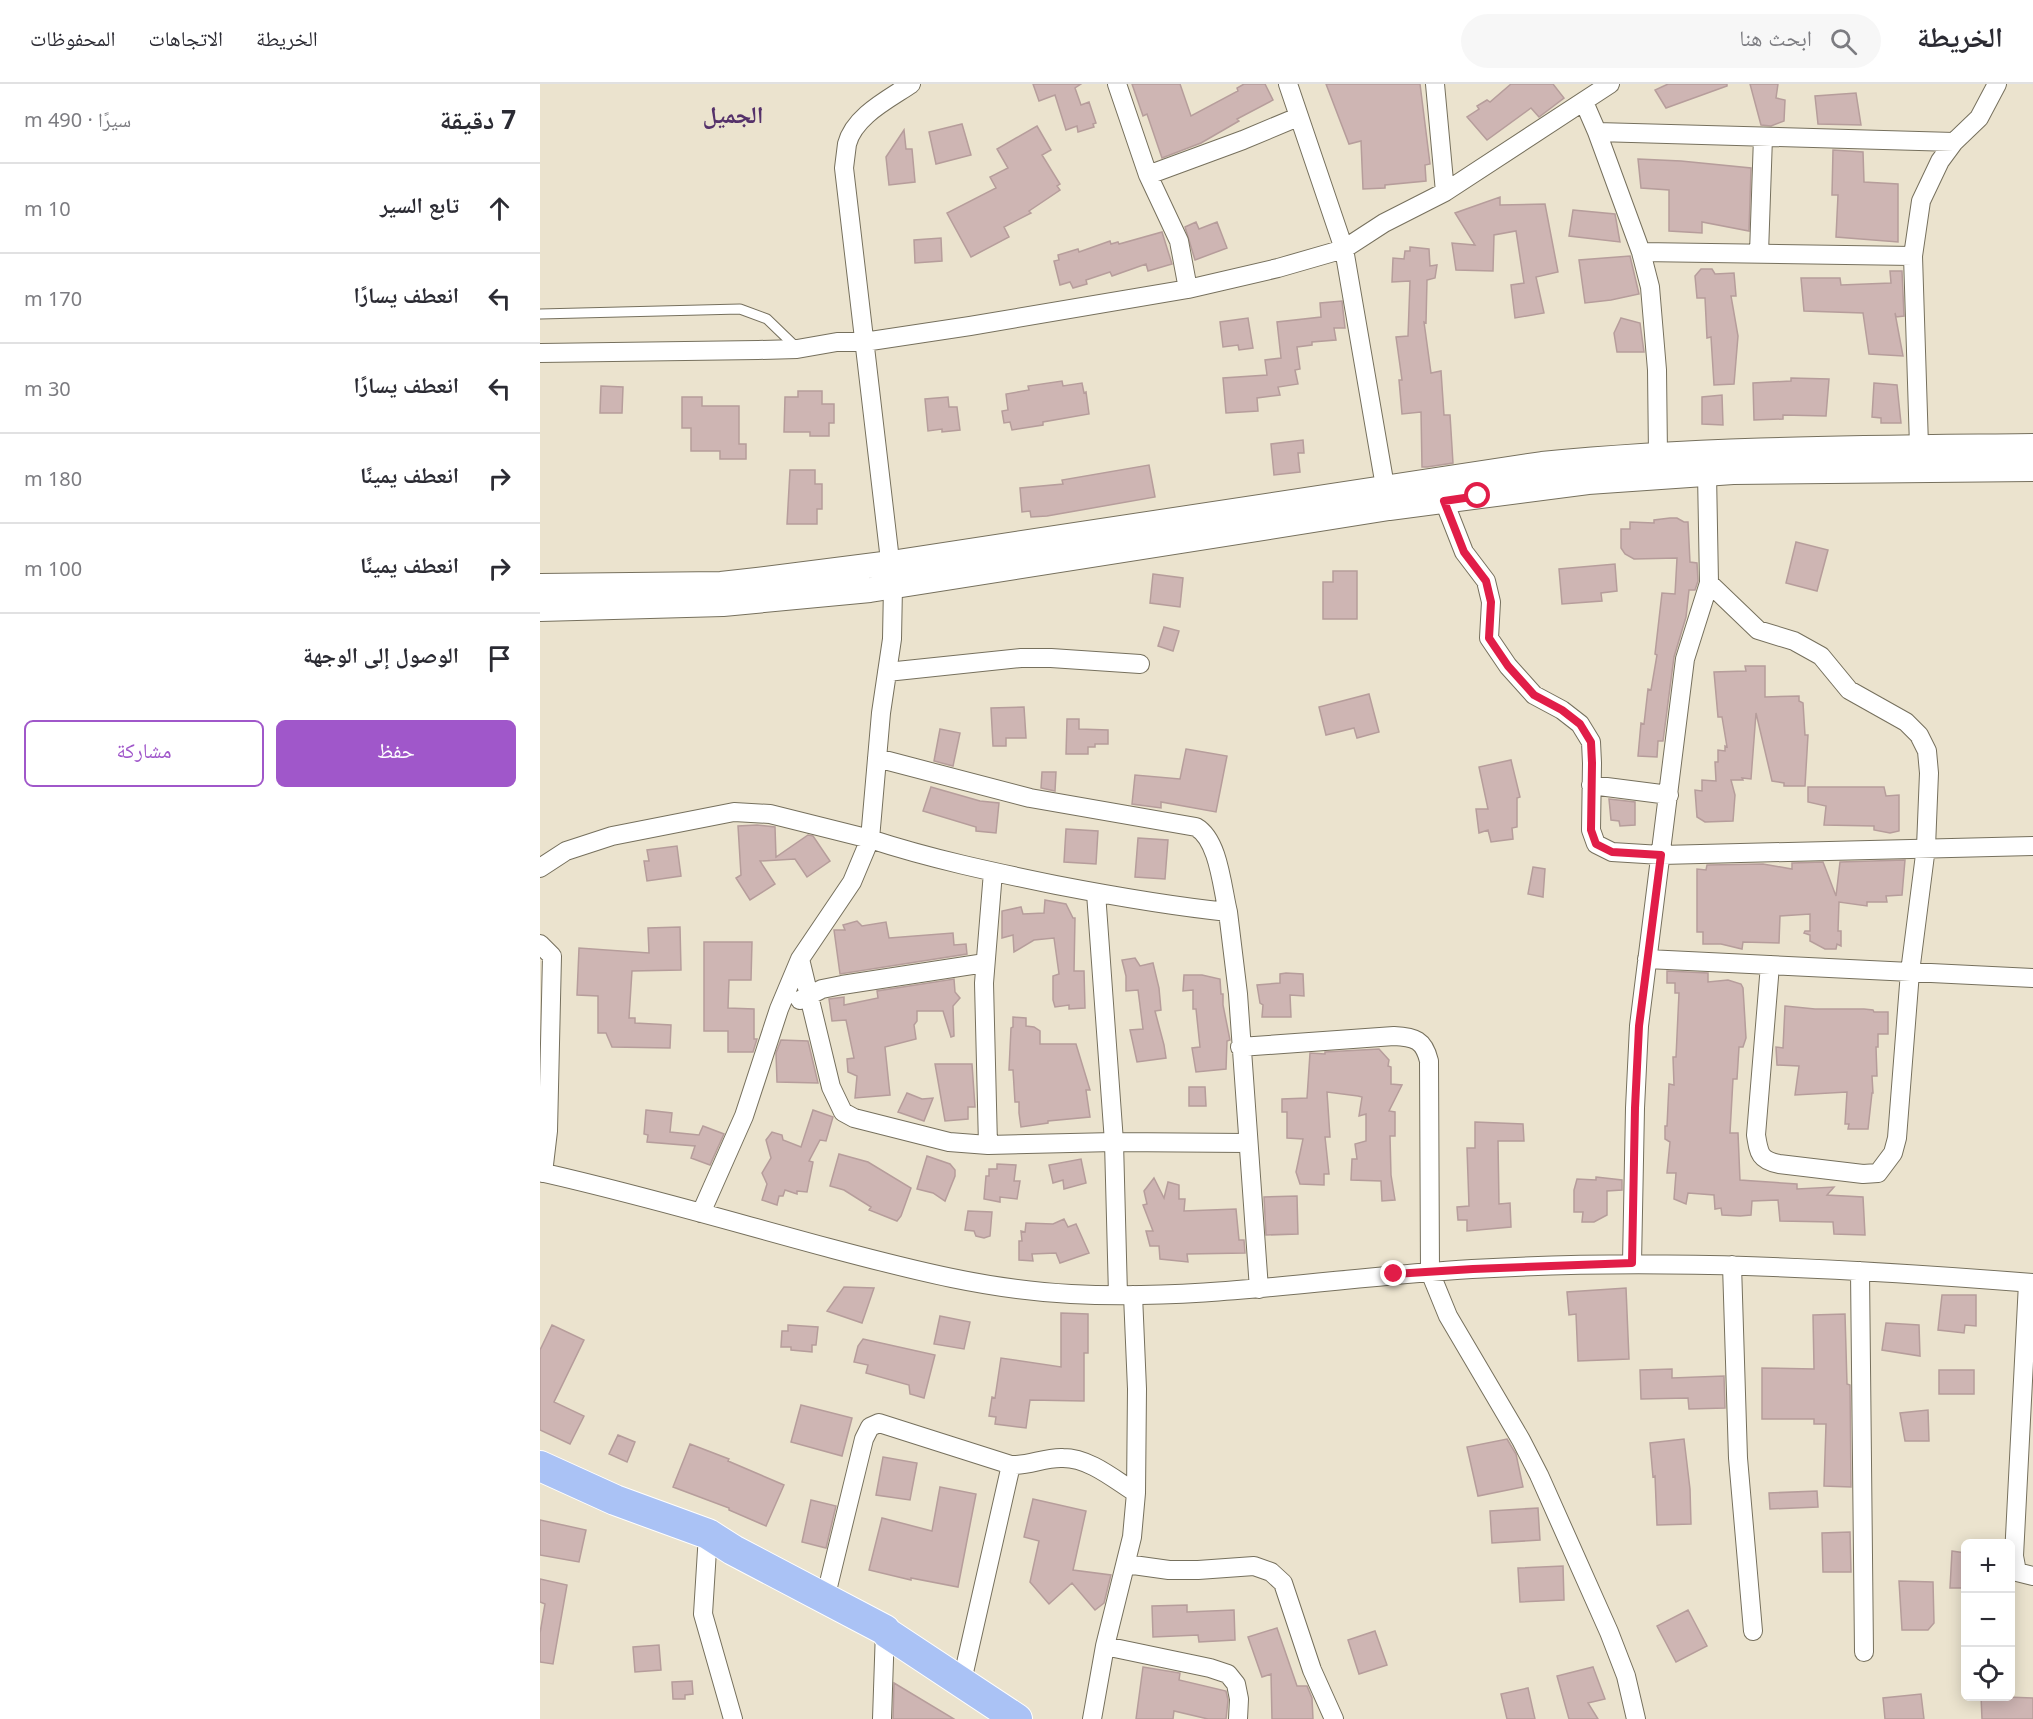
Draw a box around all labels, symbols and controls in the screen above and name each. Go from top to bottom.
search box [1461,14,1881,68]
text: الخريطة [1917,17,2003,55]
text: ابحث هنا [1739,22,1812,52]
text: المحفوظات [30,24,115,52]
text: الاتجاهات [148,24,223,52]
text: الخريطة [256,24,318,52]
icon: search [1827,25,1860,58]
district label: الجميل [702,97,764,130]
text: 7 دقيقة [440,101,516,137]
text: سيرًا · 490 m [24,106,131,133]
text: تابع السير [380,189,459,219]
icon: ahead [483,192,516,225]
text: 10 m [24,195,71,222]
text: انعطف يسارًا [354,279,459,309]
icon: left [483,282,516,315]
text: 170 m [24,285,82,312]
text: انعطف يسارًا [354,369,459,399]
icon: left [483,372,516,405]
text: 30 m [24,375,71,402]
text: انعطف يمينًا [360,459,459,489]
icon: right [483,462,516,495]
text: 180 m [24,465,82,492]
route start [1464,482,1490,508]
text: انعطف يمينًا [360,549,459,579]
icon: right [483,552,516,585]
text: 100 m [24,555,82,582]
text: الوصول إلى الوجهة [303,639,459,669]
icon: arrive [483,642,516,675]
button: مشاركة [24,720,264,787]
button: حفظ [276,720,516,787]
route end [1380,1260,1406,1286]
map controls [1961,1539,2015,1701]
button: + [1961,1539,2015,1593]
button: − [1961,1593,2015,1647]
button: locate [1961,1647,2015,1701]

